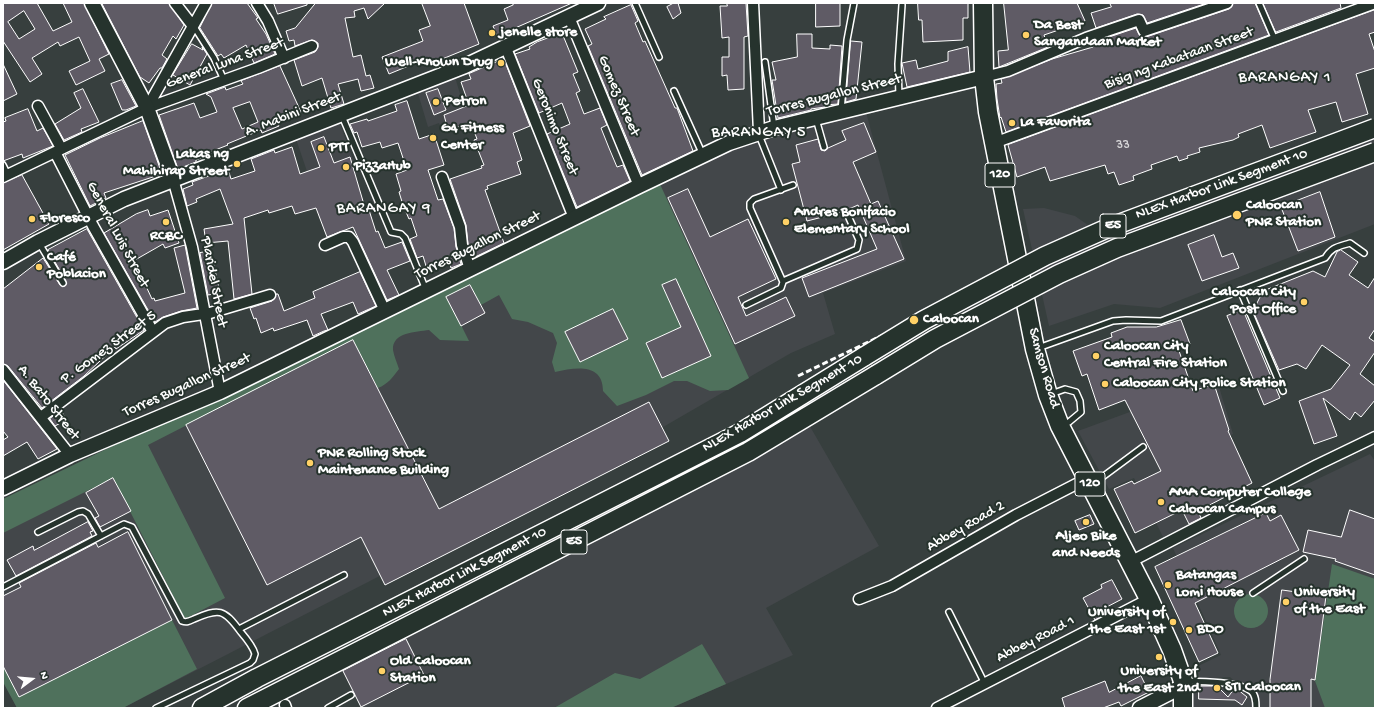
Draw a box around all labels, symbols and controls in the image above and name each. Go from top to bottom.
place label: Da Best Sangandaan Market [1034,17,1161,52]
place label: jenelle store [500,24,577,42]
street label: Bisig ng Kabataan Street [1102,24,1256,94]
marker: jenelle store [487,28,497,38]
marker: Da Best Sangandaan Market [1021,30,1031,40]
street label: General Luna Street [164,34,286,94]
street label: Gomez Street [593,53,643,139]
place label: Well-Known Drug [385,54,493,72]
marker: Well-Known Drug [496,58,506,68]
district label: BARANGAY 1 [1238,69,1332,89]
street label: Torres Bugallon Street [765,71,903,121]
street label: Geronimo Street [526,76,582,178]
street label: A. Mabini Street [243,89,343,141]
place label: Petron [444,93,486,111]
marker: Petron [431,97,441,107]
place label: La Favorita [1020,114,1091,132]
marker: La Favorita [1007,118,1017,128]
place label: G4 Fitness Center [441,120,504,155]
district label: BARANGAY 5 [711,124,807,144]
marker: G4 Fitness Center [428,133,438,143]
house number: 33 [1116,138,1130,154]
place label: PTT [329,139,349,157]
marker: PTT [316,143,326,153]
street label: NLEX Harbor Link Segment 10 [1133,145,1311,225]
place label: Lakas ng Mahihirap Street [123,146,229,181]
place label: PizzaHub [354,158,411,176]
marker: Lakas ng Mahihirap Street [232,159,242,169]
marker: PizzaHub [341,162,351,172]
road number: 120 [985,163,1015,187]
street label: General Luis Street [81,179,153,291]
place label: Caloocan PNR Station [1246,197,1321,232]
district label: BARANGAY 9 [337,200,431,220]
place label: Andres Bonifacio Elementary School [794,204,910,239]
street label: Torres Bugallon Street [412,208,544,284]
marker: Caloocan PNR Station [1231,209,1243,221]
place label: Floresco [40,210,90,228]
marker: Floresco [27,214,37,224]
road number: E5 [1100,214,1126,238]
marker: RCBC [161,217,171,227]
marker: Andres Bonifacio Elementary School [781,217,791,227]
place label: RCBC [150,228,182,246]
street label: Plaridel Street [195,235,231,329]
place label: Café Poblacion [47,249,106,284]
marker: Café Poblacion [34,262,44,272]
place label: Caloocan City Post Office [1212,284,1296,319]
marker: Caloocan City Post Office [1299,297,1309,307]
street label: P. Gomez Street 5 [58,307,160,389]
place label: Caloocan [923,311,979,329]
marker: Caloocan [908,314,920,326]
street label: Samson Road [1023,326,1063,410]
place label: Caloocan City Central Fire Station [1104,338,1227,373]
street label: Torres Bugallon Street [120,350,254,422]
street label: NLEX Harbor Link Segment 10 [700,351,866,457]
marker: Caloocan City Central Fire Station [1091,351,1101,361]
street label: A. Bato Street [13,362,83,444]
place label: Caloocan City Police Station [1113,375,1286,393]
marker: Caloocan City Police Station [1100,379,1110,389]
place label: PNR Rolling Stock Maintenance Building [318,445,449,480]
marker: PNR Rolling Stock Maintenance Building [305,458,315,468]
road number: 120 [1075,472,1105,496]
place label: AMA Computer College Caloocan Campus [1169,484,1311,519]
street label: Abbey Road 2 [924,497,1008,557]
marker: AMA Computer College Caloocan Campus [1156,497,1166,507]
marker: Aljeo Bike and Needs [1081,517,1091,527]
street label: NLEX Harbor Link Segment 10 [380,524,550,622]
place label: Aljeo Bike and Needs [1052,528,1120,563]
road number: E5 [561,530,587,554]
place label: Batangas Lomi House [1176,567,1243,602]
marker: Batangas Lomi House [1163,580,1173,590]
place label: University of the East [1294,584,1365,619]
marker: University of the East [1281,597,1291,607]
place label: University of the East 1st [1088,604,1165,639]
street label: Abbey Road 1 [994,613,1078,667]
marker: University of the East 1st [1168,617,1178,627]
place label: BDO [1197,621,1223,639]
marker: BDO [1184,625,1194,635]
marker: University of the East 2nd [1154,652,1164,662]
place label: Old Caloocan Station [390,653,471,688]
north arrow [12,659,52,699]
place label: University of the East 2nd [1118,663,1200,698]
marker: Old Caloocan Station [377,666,387,676]
text: N [37,671,50,681]
place label: STI Caloocan [1225,679,1301,697]
marker: STI Caloocan [1212,683,1222,693]

